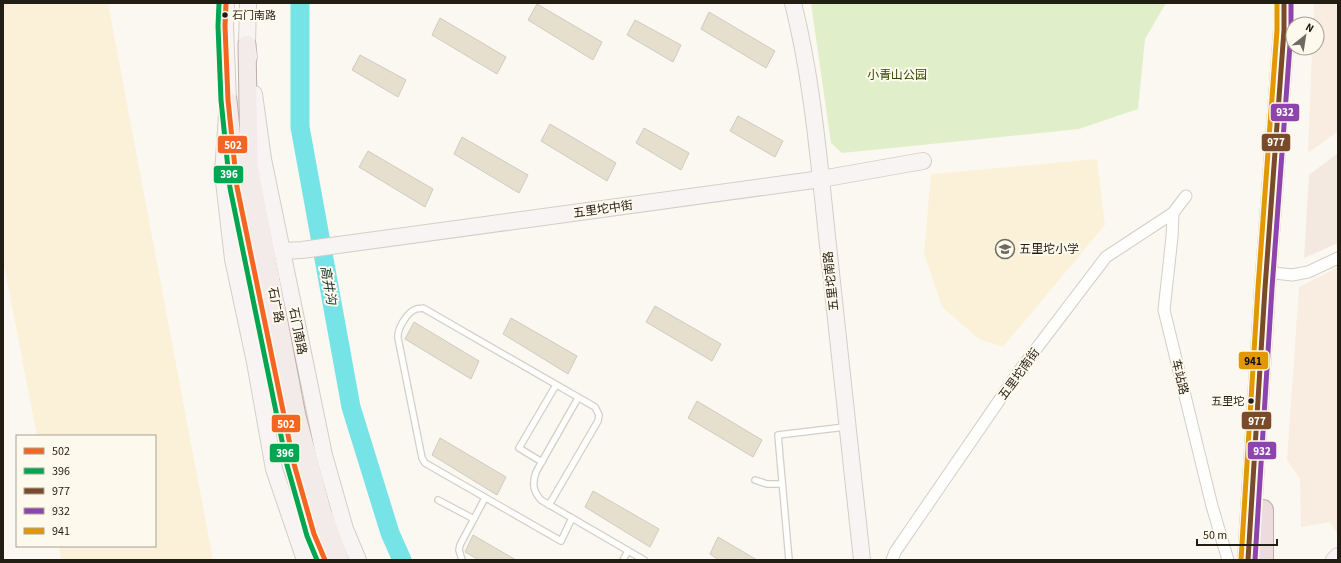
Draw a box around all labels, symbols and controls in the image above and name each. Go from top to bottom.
place label: 石门南路 [232,8,276,23]
marker: 石门南路 [220,10,230,20]
north arrow [1285,16,1325,56]
text: N [1303,19,1317,36]
park label: 小青山公园 [867,67,927,84]
line badge: 932 [1270,103,1300,122]
text: 932 [1276,105,1294,120]
line badge: 977 [1261,133,1291,152]
line badge: 502 [217,135,248,154]
text: 977 [1267,135,1285,150]
text: 502 [224,138,242,153]
line badge: 396 [213,165,244,184]
text: 396 [220,167,238,182]
street label: 五里坨中街 [572,197,634,222]
school or university icon: 五里坨小学 [994,238,1016,260]
place label: 五里坨小学 [1019,241,1079,258]
street label: 五里坨南路 [820,250,843,312]
water label: 高井沟 [316,264,341,308]
street label: 石广路 [264,286,287,324]
street label: 石门南路 [285,306,310,356]
street label: 五里坨南街 [995,345,1044,404]
line badge: 941 [1238,351,1269,370]
text: 941 [1244,354,1262,369]
street label: 车站路 [1167,358,1192,397]
place label: 五里坨 [1211,394,1244,409]
marker: 五里坨 [1246,396,1256,406]
line badge: 977 [1241,411,1272,430]
line badge: 502 [271,414,301,433]
text: 977 [1248,414,1266,429]
text: 502 [277,417,295,432]
legend [16,435,156,547]
line badge: 932 [1247,441,1277,460]
text: 502 [52,443,70,460]
line badge: 396 [269,443,300,463]
text: 932 [1253,444,1271,459]
text: 396 [276,446,294,461]
text: 396 [52,463,70,480]
text: 977 [52,483,70,500]
text: 932 [52,503,70,520]
scale bar [1197,521,1277,547]
text: 941 [52,523,70,540]
text: 50 m [1203,527,1227,544]

